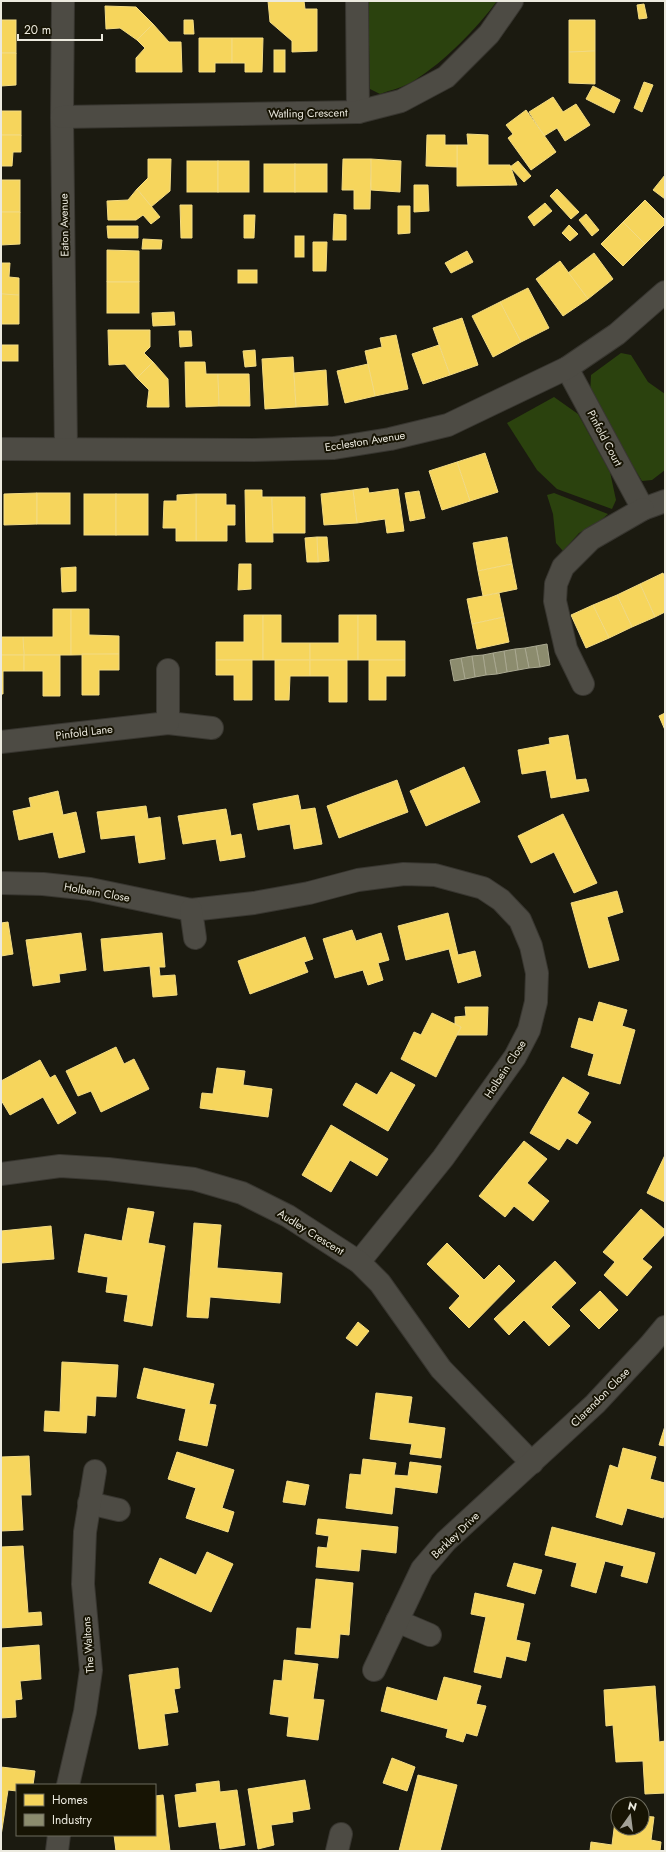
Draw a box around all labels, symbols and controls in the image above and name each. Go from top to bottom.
scale bar [18,16,102,42]
text: 20 m [24,21,51,39]
street label: Watling Crescent [268,104,348,122]
street label: Eaton Avenue [55,193,73,257]
street label: Pinfold Court [583,407,627,469]
street label: Eccleston Avenue [324,427,407,455]
street label: Pinfold Lane [54,721,114,743]
street label: Holbein Close [63,878,131,906]
street label: Holbein Close [480,1037,530,1101]
street label: Audley Crescent [275,1205,348,1259]
street label: Clarendon Close [567,1364,633,1430]
street label: Berkley Drive [427,1508,483,1562]
street label: The Waltons [78,1616,98,1674]
legend [16,1784,156,1836]
text: Homes [52,1791,88,1809]
north arrow [610,1796,650,1836]
text: N [626,1797,639,1815]
text: Industry [52,1811,93,1829]

